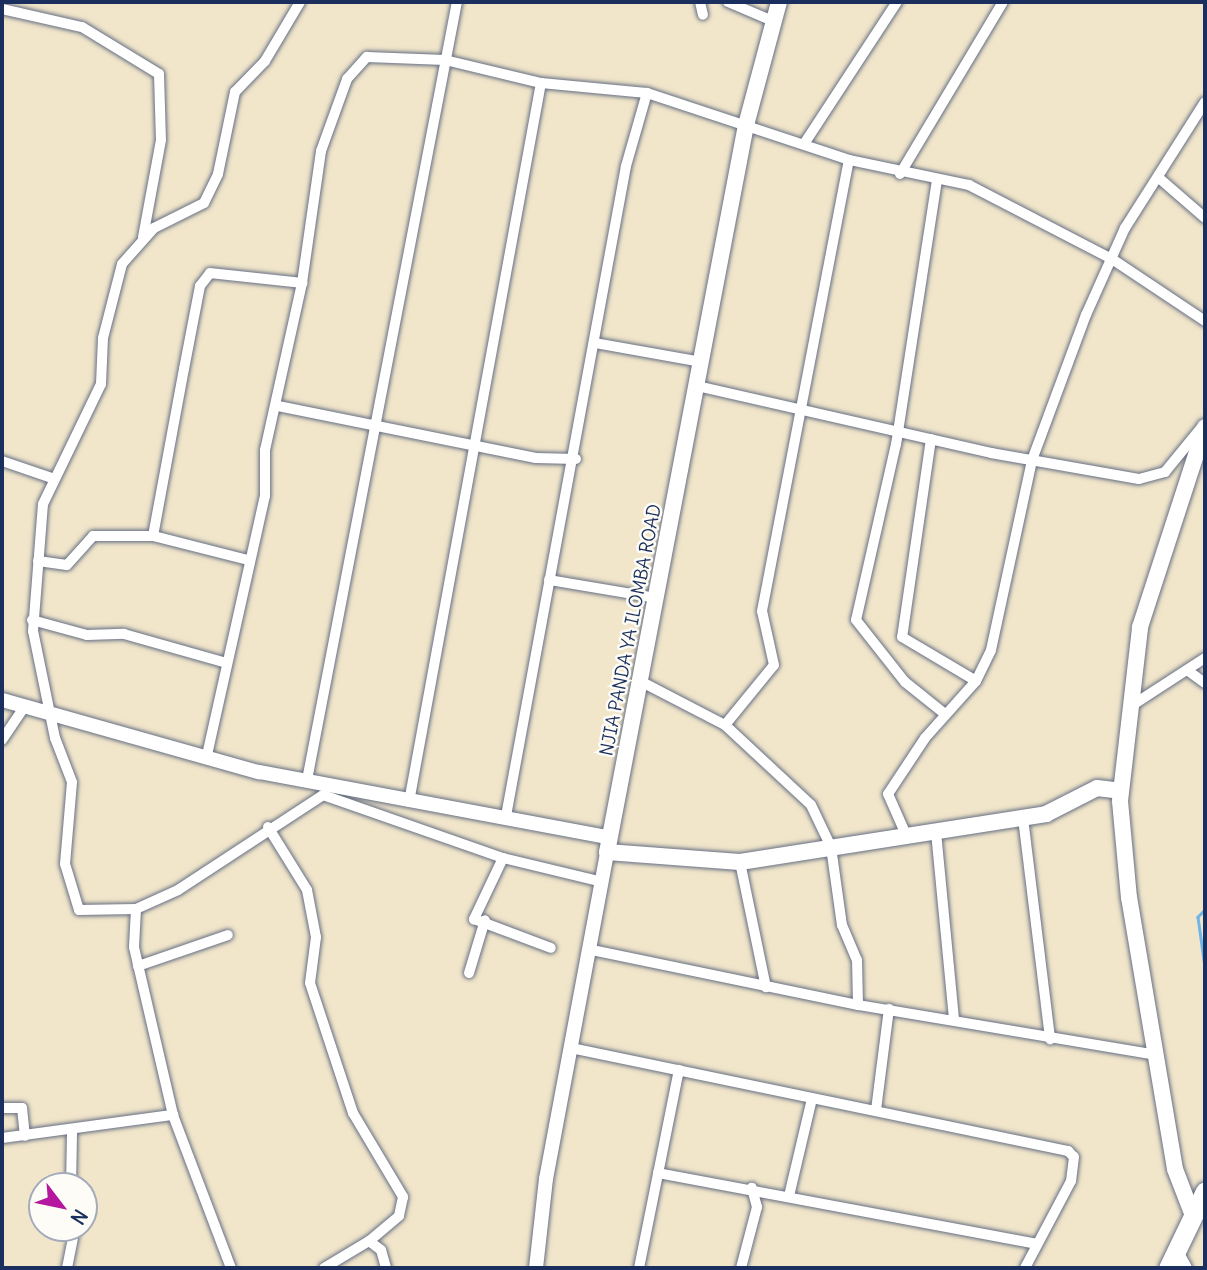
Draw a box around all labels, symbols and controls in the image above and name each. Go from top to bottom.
street label: NJIA PANDA YA ILOMBA ROAD [596,502,666,758]
north arrow [28,1172,98,1242]
text: N [65,1205,93,1229]

